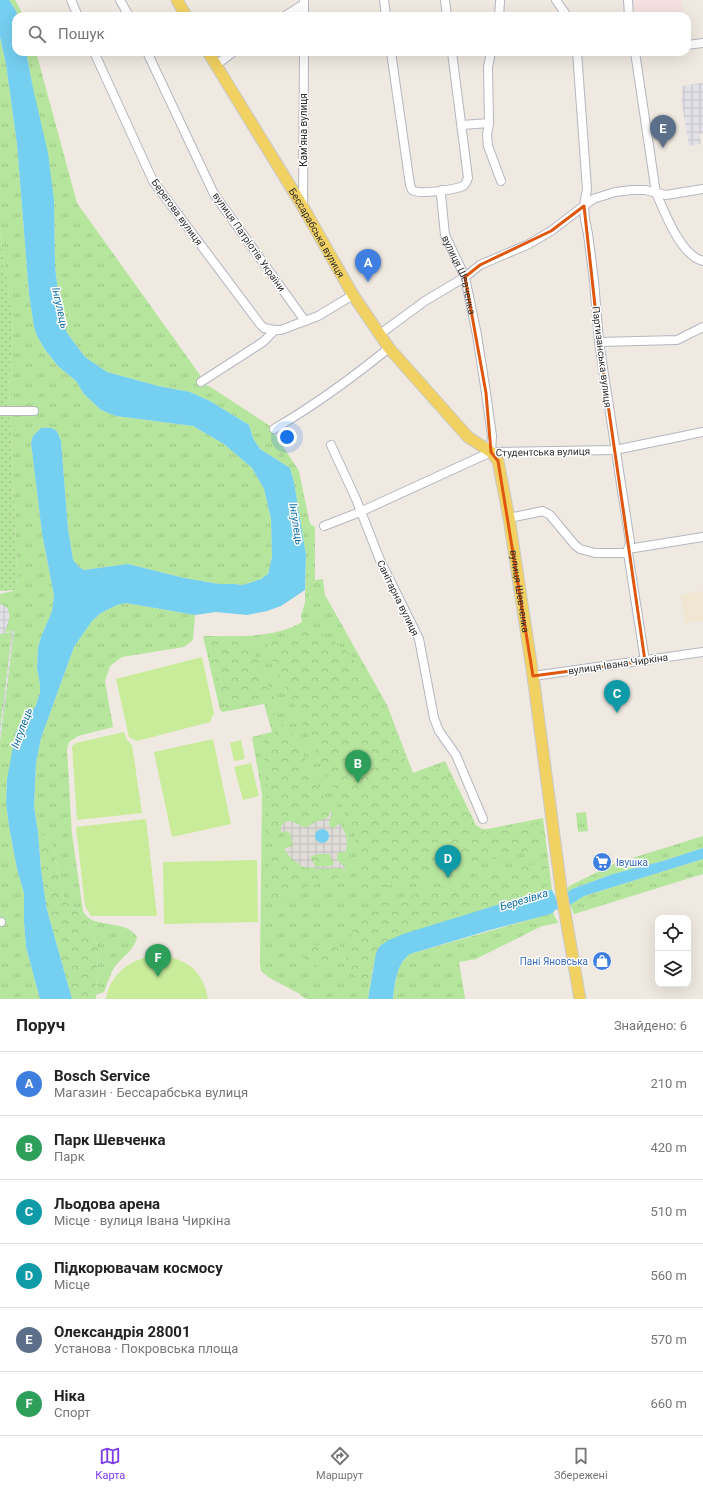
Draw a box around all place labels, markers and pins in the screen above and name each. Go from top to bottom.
pin: E [650,115,676,148]
pin: A [355,249,381,282]
pin: C [604,680,630,713]
pin: B [345,750,371,783]
pin: D [435,845,461,878]
supermarket icon: Івушка [591,851,613,873]
place label: Івушка [616,857,648,868]
pin: F [145,944,171,977]
shop icon: Пані Яновська [591,950,613,972]
place label: Пані Яновська [520,956,588,967]

